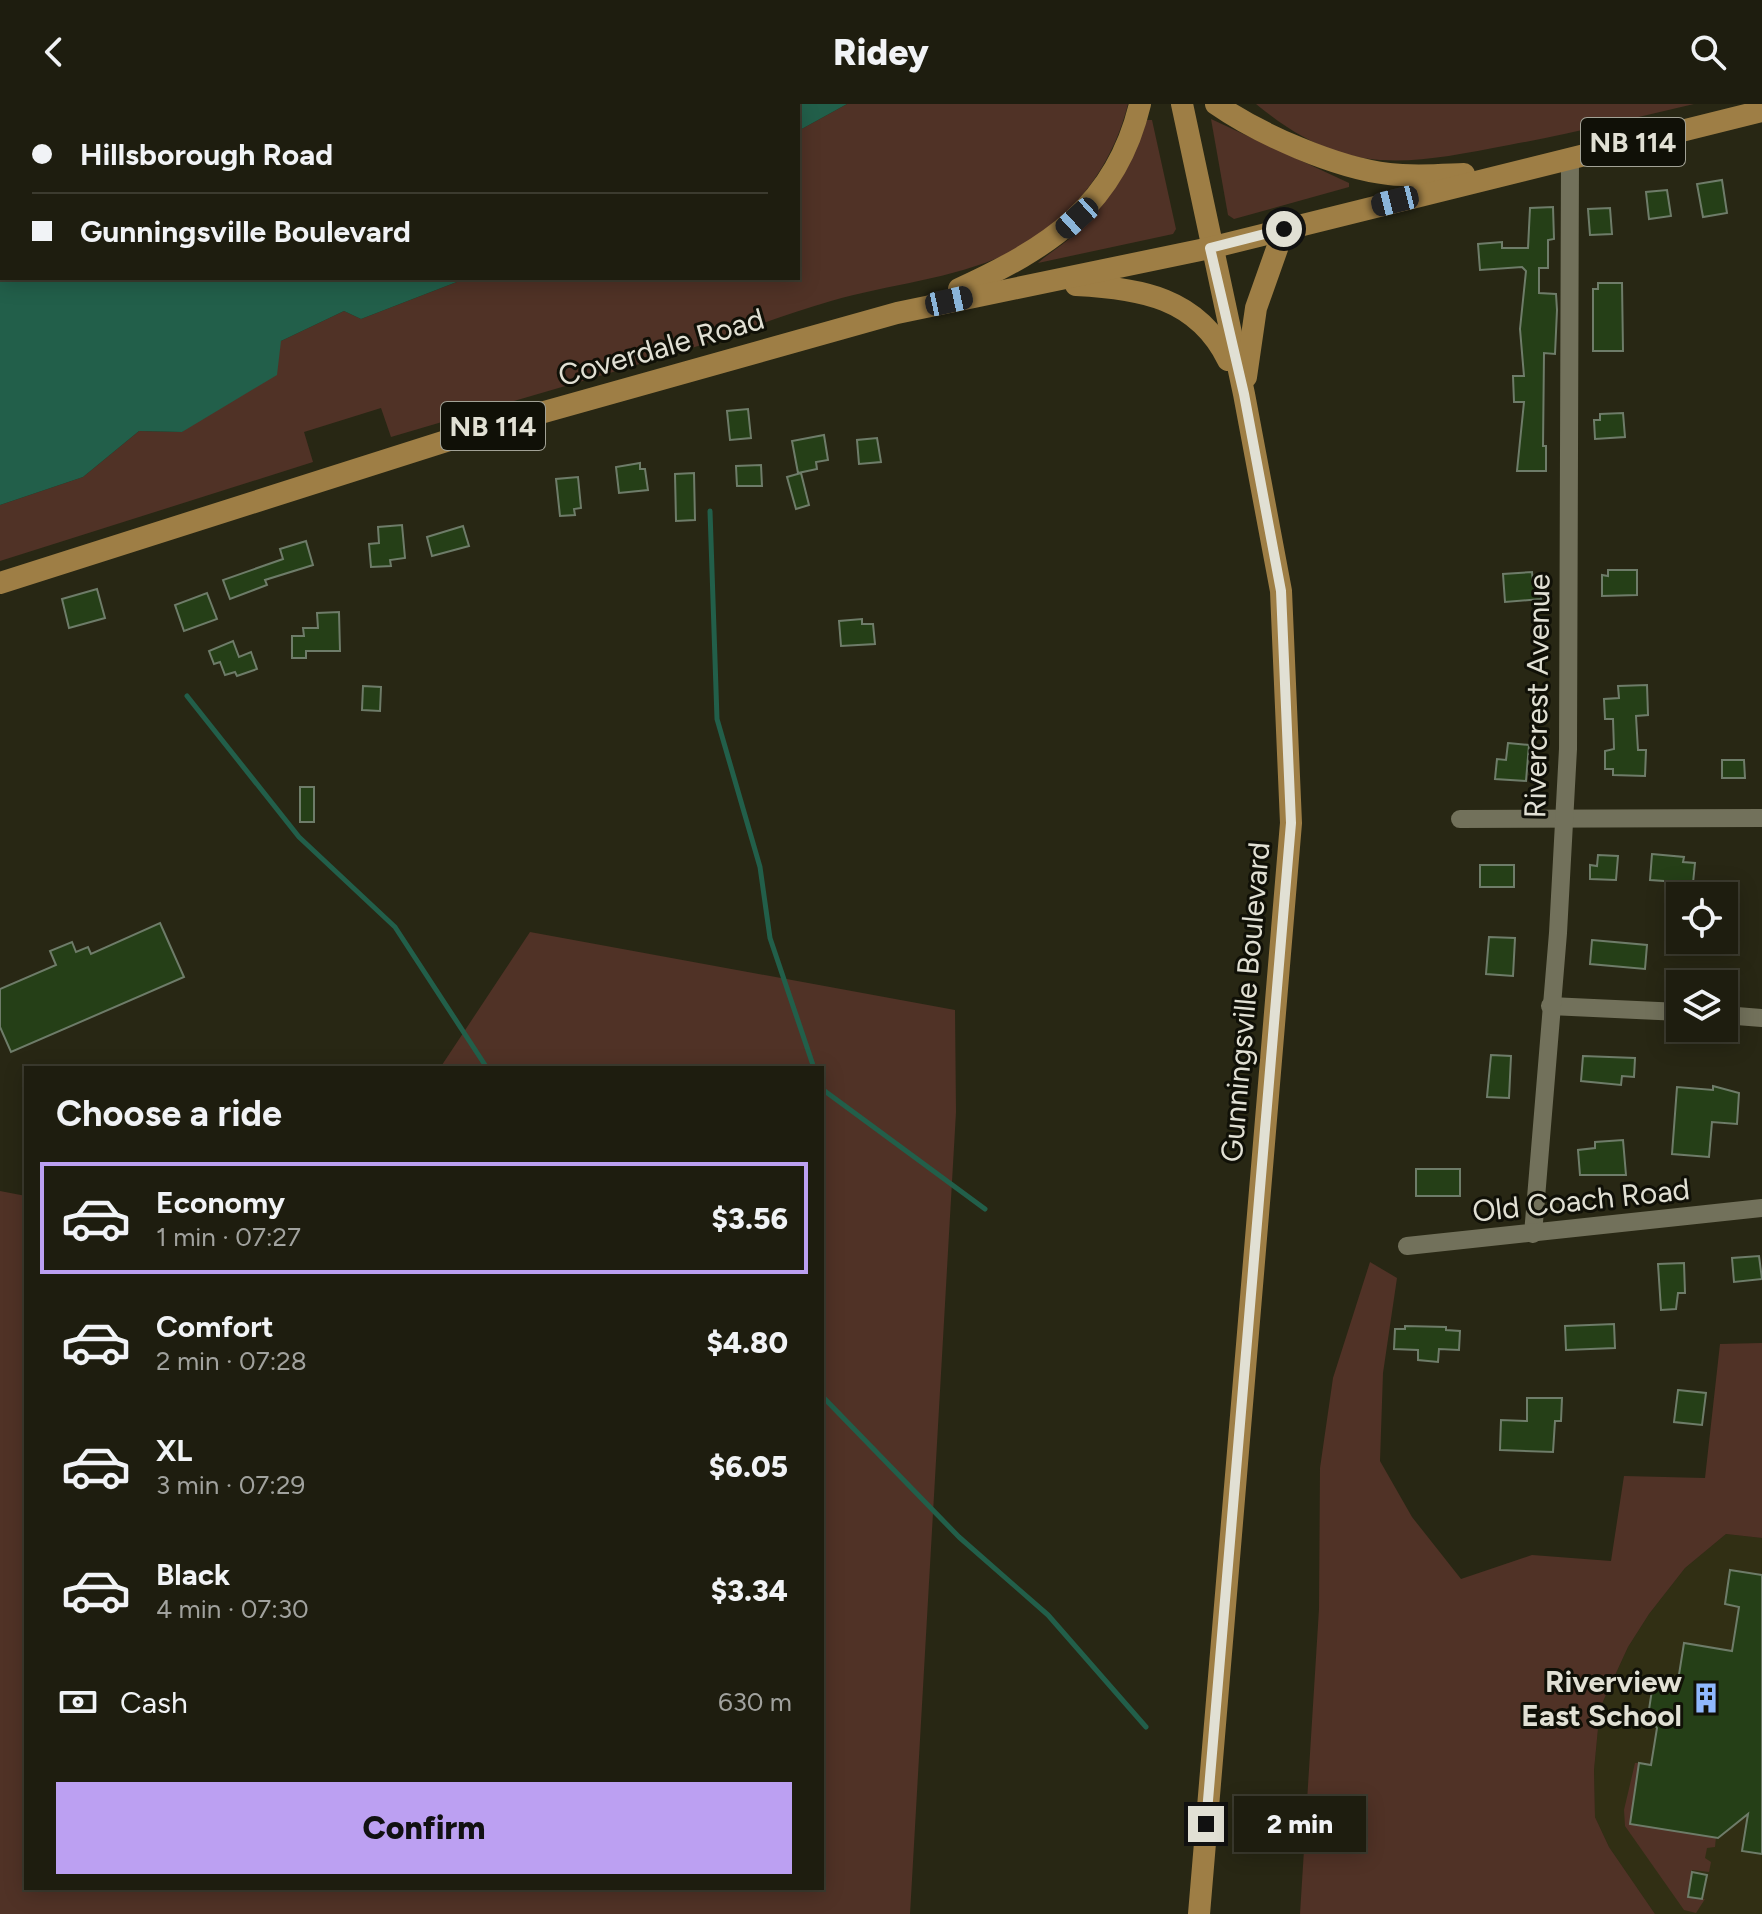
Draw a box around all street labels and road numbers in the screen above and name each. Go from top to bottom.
road number: NB 114 [1581,118,1685,166]
street label: Coverdale Road [554,300,768,394]
road number: NB 114 [441,402,545,450]
street label: Rivercrest Avenue [1516,573,1558,819]
street label: Gunningsville Boulevard [1213,840,1277,1164]
street label: Old Coach Road [1470,1170,1692,1230]

